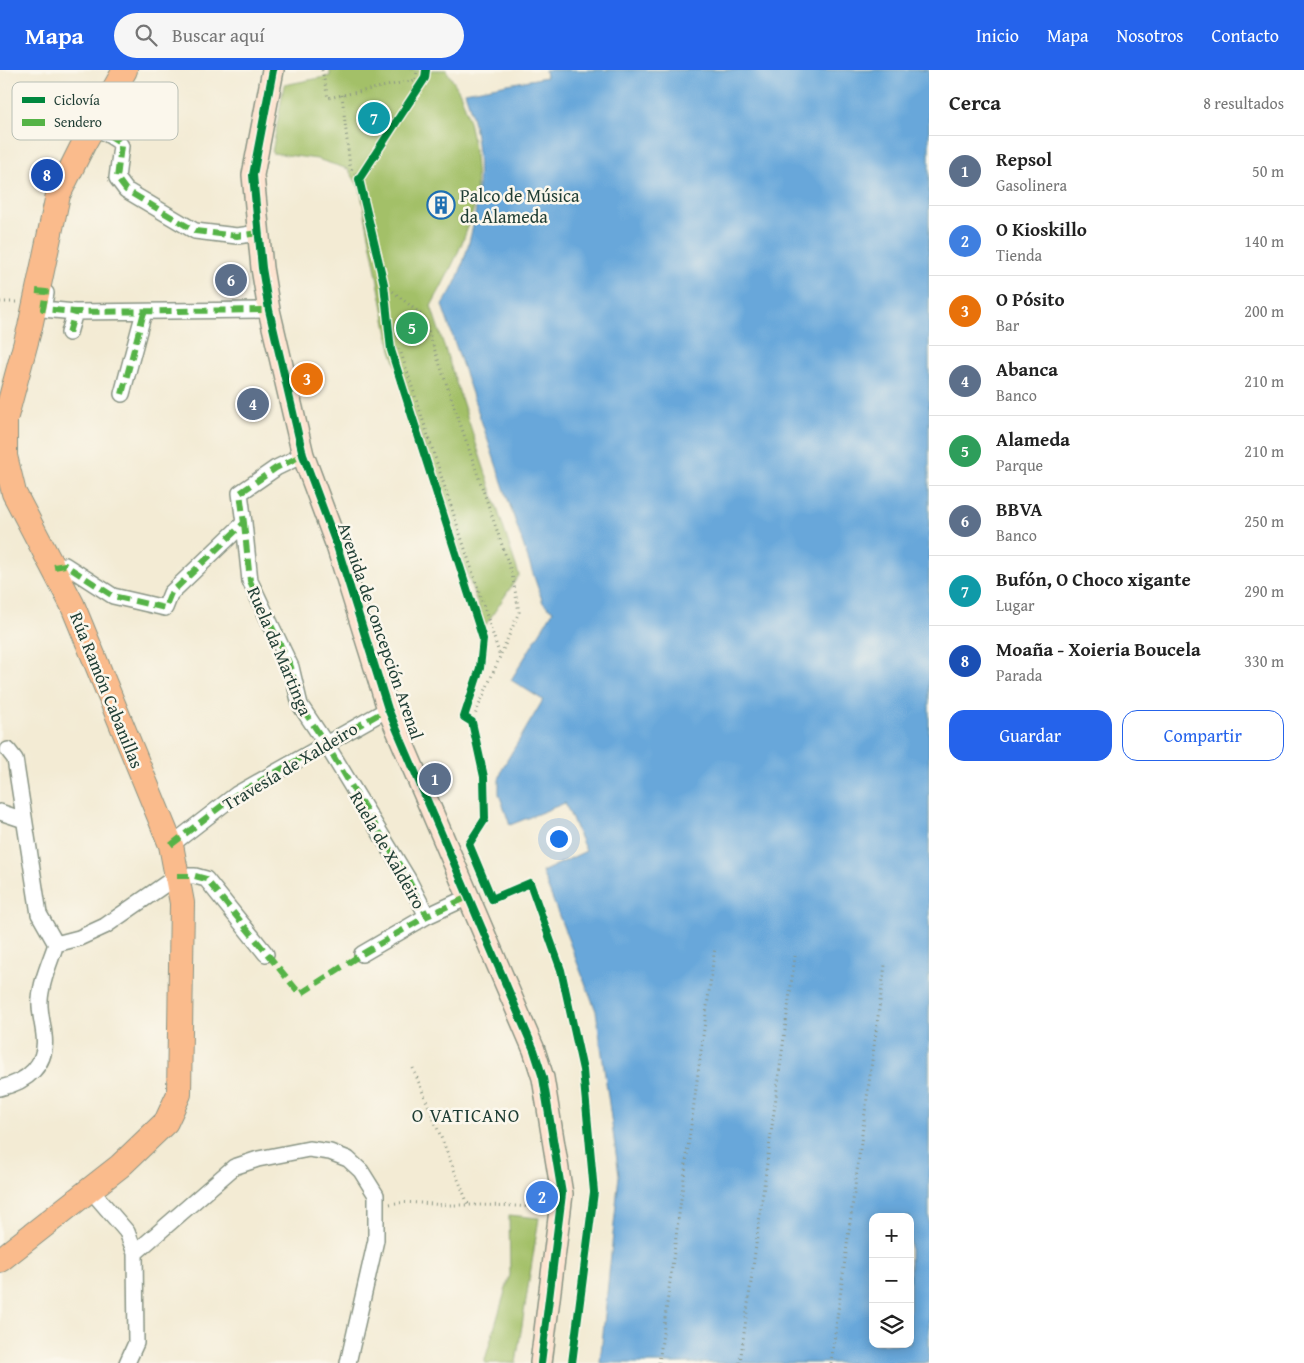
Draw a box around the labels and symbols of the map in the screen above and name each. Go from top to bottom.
legend [12,82,178,140]
text: Ciclovía [54,90,100,110]
pin: 7 [358,99,390,137]
text: Sendero [54,112,102,132]
pin: 8 [31,156,63,194]
place label: Palco de Música da Alameda [460,182,580,230]
building icon: Palco de Música da Alameda [426,190,456,220]
pin: 6 [215,261,247,299]
pin: 5 [396,309,428,347]
pin: 3 [291,360,323,398]
pin: 4 [237,385,269,423]
street label: Avenida de Concepción Arenal [331,519,431,743]
street label: Ruela da Martinga [241,582,320,720]
street label: Rúa Ramón Cabanillas [63,608,151,772]
street label: Travesía de Xaldeiro [217,715,363,817]
pin: 1 [419,760,451,798]
street label: Ruela de Xaldeiro [343,786,433,914]
your location [546,826,572,852]
district label: O VATICANO [412,1101,520,1129]
pin: 2 [526,1178,558,1216]

